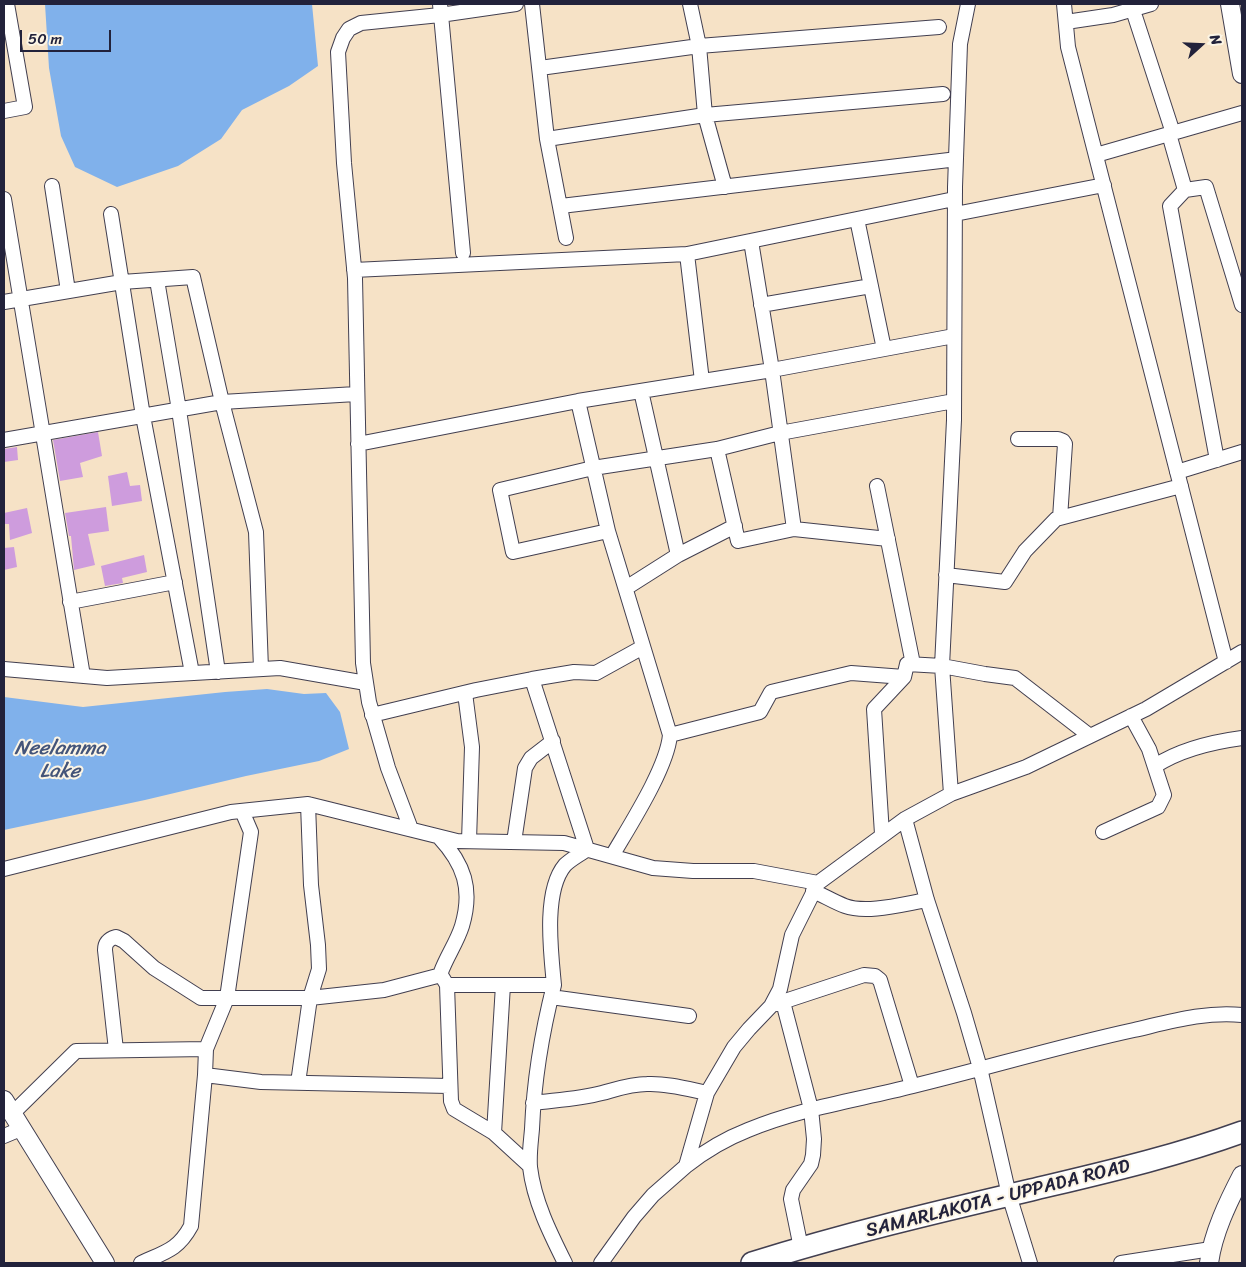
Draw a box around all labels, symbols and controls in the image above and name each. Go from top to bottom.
scale bar [22,20,114,52]
north arrow [1176,20,1226,70]
text: 50 m [28,26,62,52]
text: N [1202,31,1229,49]
water label: Neelamma Lake [15,737,105,784]
street label: SAMARLAKOTA - UPPADA ROAD [864,1155,1132,1243]

